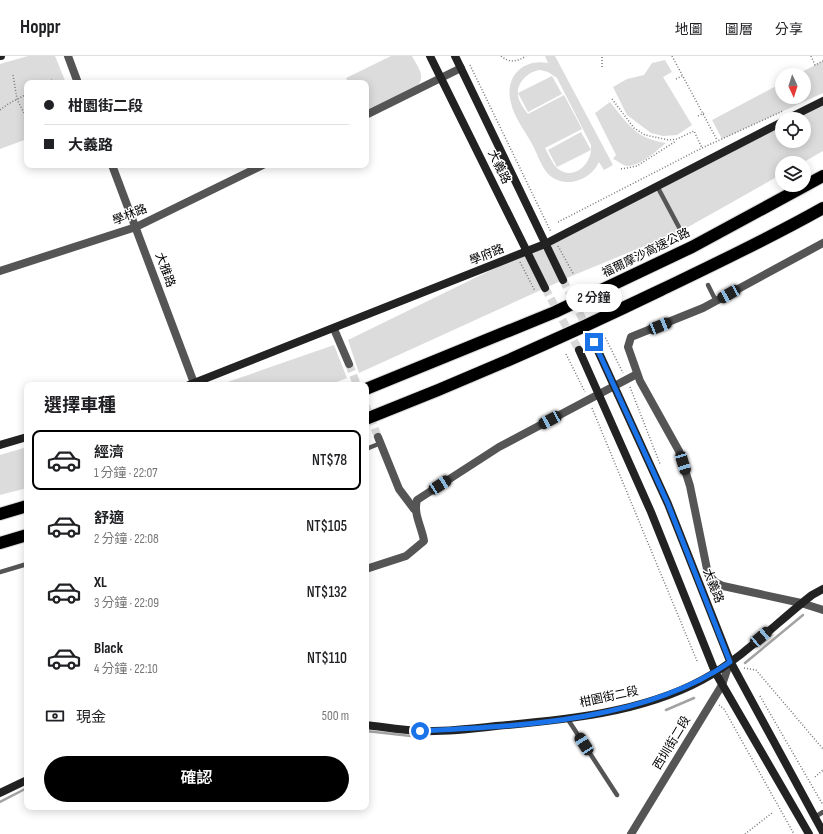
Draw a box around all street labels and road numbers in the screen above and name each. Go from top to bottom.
street label: 大義路 [484,148,514,186]
street label: 學林路 [110,201,150,229]
street label: 福爾摩沙高速公路 [600,225,692,281]
street label: 學府路 [467,241,507,269]
street label: 大雅路 [152,251,178,289]
street label: 大義路 [700,567,726,605]
street label: 柑園街二段 [578,683,640,711]
street label: 西圳街二段 [650,713,694,773]

